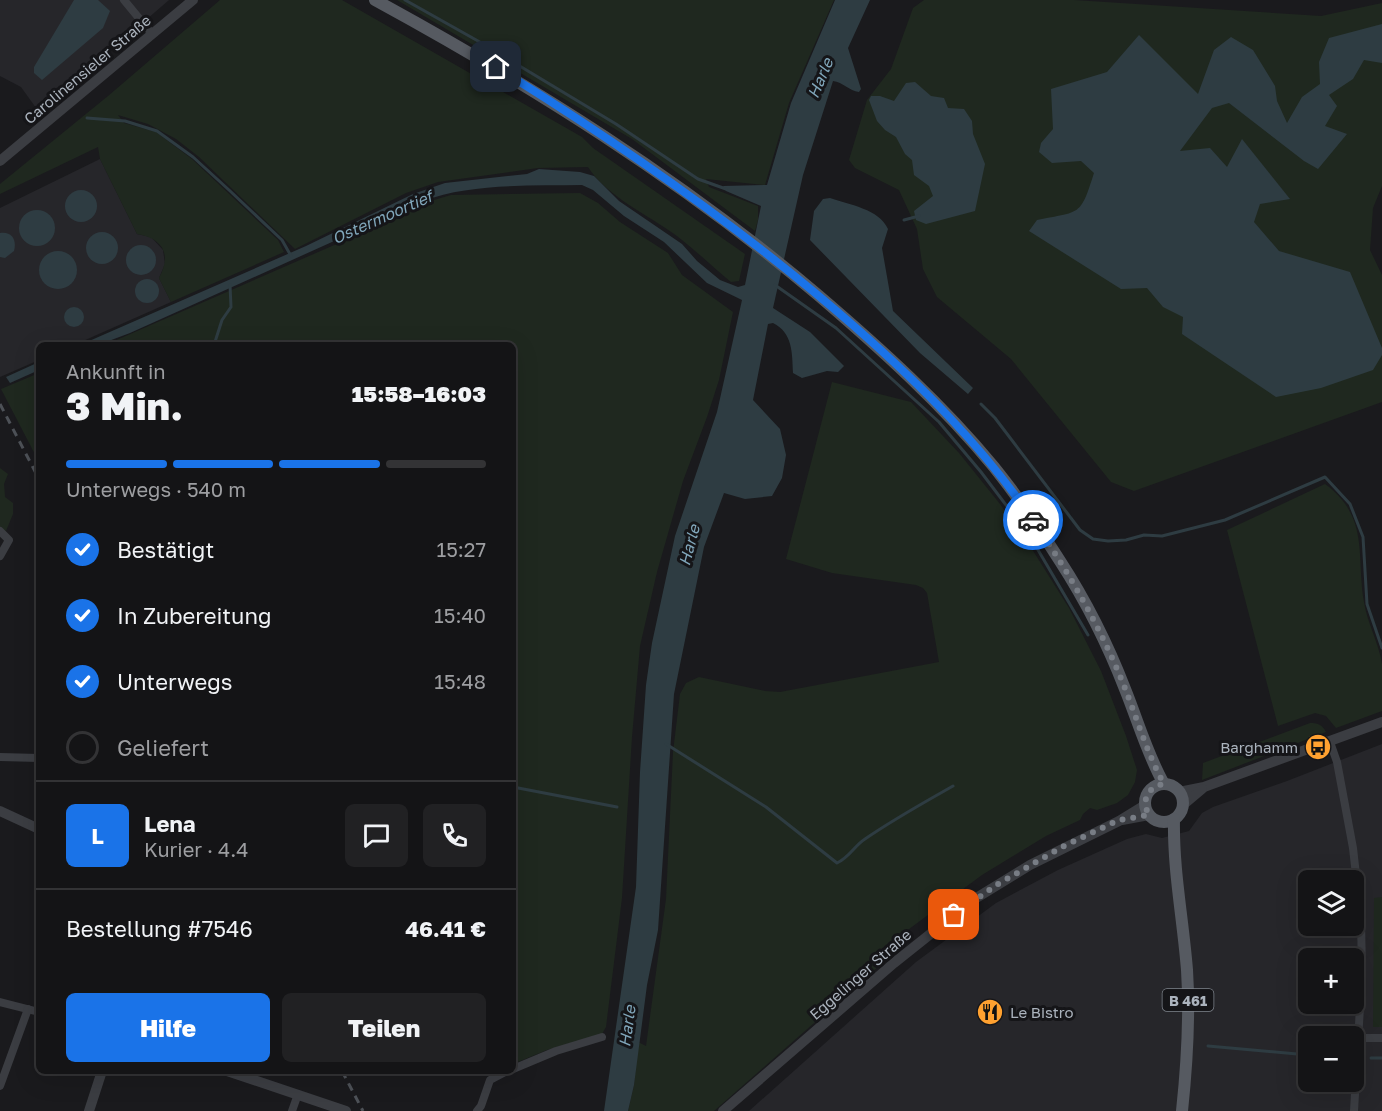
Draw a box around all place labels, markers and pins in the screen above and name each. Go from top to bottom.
pin [470,41,521,92]
bus stop icon: Barghamm [1303,732,1333,762]
place label: Barghamm [1220,738,1298,756]
pin [928,889,979,940]
restaurant icon: Le Bistro [975,997,1005,1027]
place label: Le Bistro [1010,1003,1074,1021]

